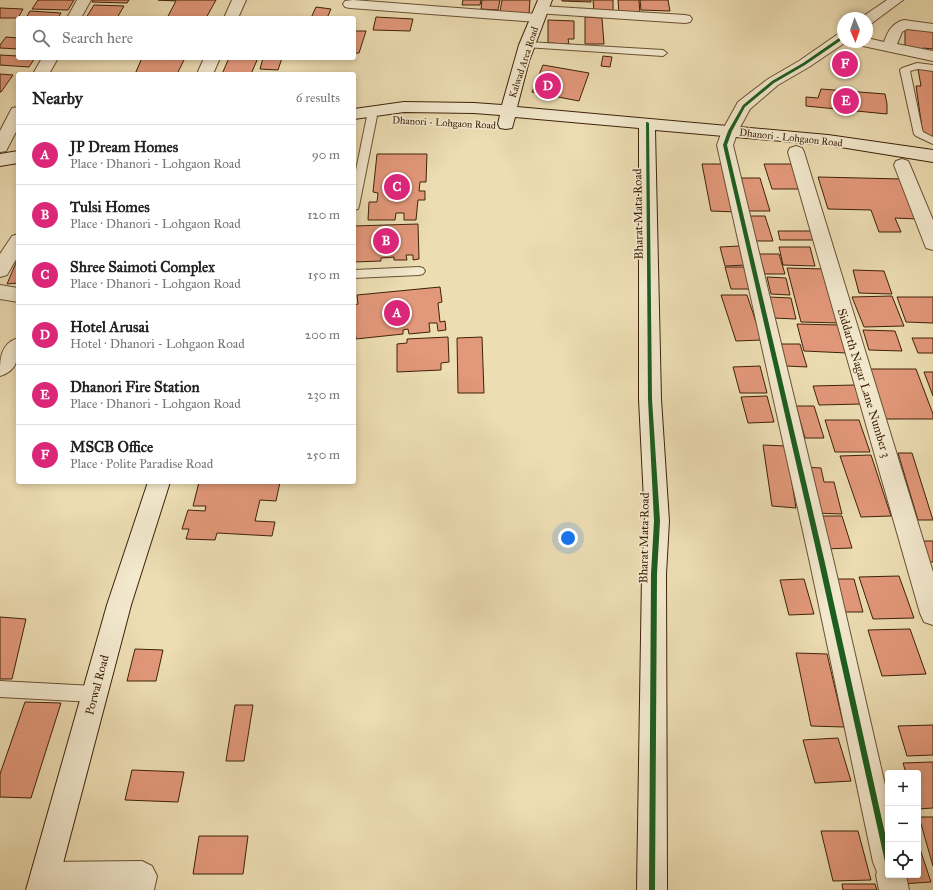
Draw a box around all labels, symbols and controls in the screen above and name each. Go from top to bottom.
north arrow [837,12,873,48]
search box [16,16,356,60]
street label: Kalwad Area Road [507,25,541,99]
icon: search [30,27,52,49]
text: Search here [62,29,133,47]
pin: F [832,49,858,79]
pin: D [535,71,561,101]
pin: E [833,86,859,116]
text: Nearby [32,88,83,109]
text: 6 results [296,90,340,106]
street label: Dhanori - Lohgaon Road [392,114,496,132]
street label: Dhanori - Lohgaon Road [739,127,843,149]
text: JP Dream Homes [70,138,178,156]
text: A [41,147,49,163]
text: 90 m [312,147,340,163]
text: Place · Dhanori - Lohgaon Road [70,156,241,172]
street label: Bharat Mata Road [630,168,646,260]
pin: C [384,172,410,202]
text: Tulsi Homes [70,198,150,216]
text: B [41,207,49,223]
text: 120 m [307,207,340,223]
text: Place · Dhanori - Lohgaon Road [70,216,241,232]
pin: B [373,226,399,256]
text: Shree Saimoti Complex [70,258,215,276]
text: C [41,267,49,283]
text: 150 m [308,267,340,283]
text: Place · Dhanori - Lohgaon Road [70,276,241,292]
pin: A [384,298,410,328]
street label: Siddarth Nagar Lane Number 3 [834,307,893,460]
text: Hotel Arusai [70,318,149,336]
text: D [40,327,50,343]
text: 200 m [305,327,340,343]
text: Hotel · Dhanori - Lohgaon Road [70,336,245,352]
text: Dhanori Fire Station [70,378,200,396]
text: E [40,387,50,403]
text: 230 m [307,387,340,403]
text: Place · Dhanori - Lohgaon Road [70,396,241,412]
text: MSCB Office [70,438,153,456]
text: F [41,447,49,463]
text: 250 m [306,447,340,463]
text: Place · Polite Paradise Road [70,456,213,472]
street label: Bharat Mata Road [636,492,652,584]
your location [558,528,578,548]
street label: Porwal Road [82,653,112,717]
map controls [885,770,921,878]
button: + [885,770,921,806]
button: − [885,806,921,842]
button: locate [885,842,921,878]

